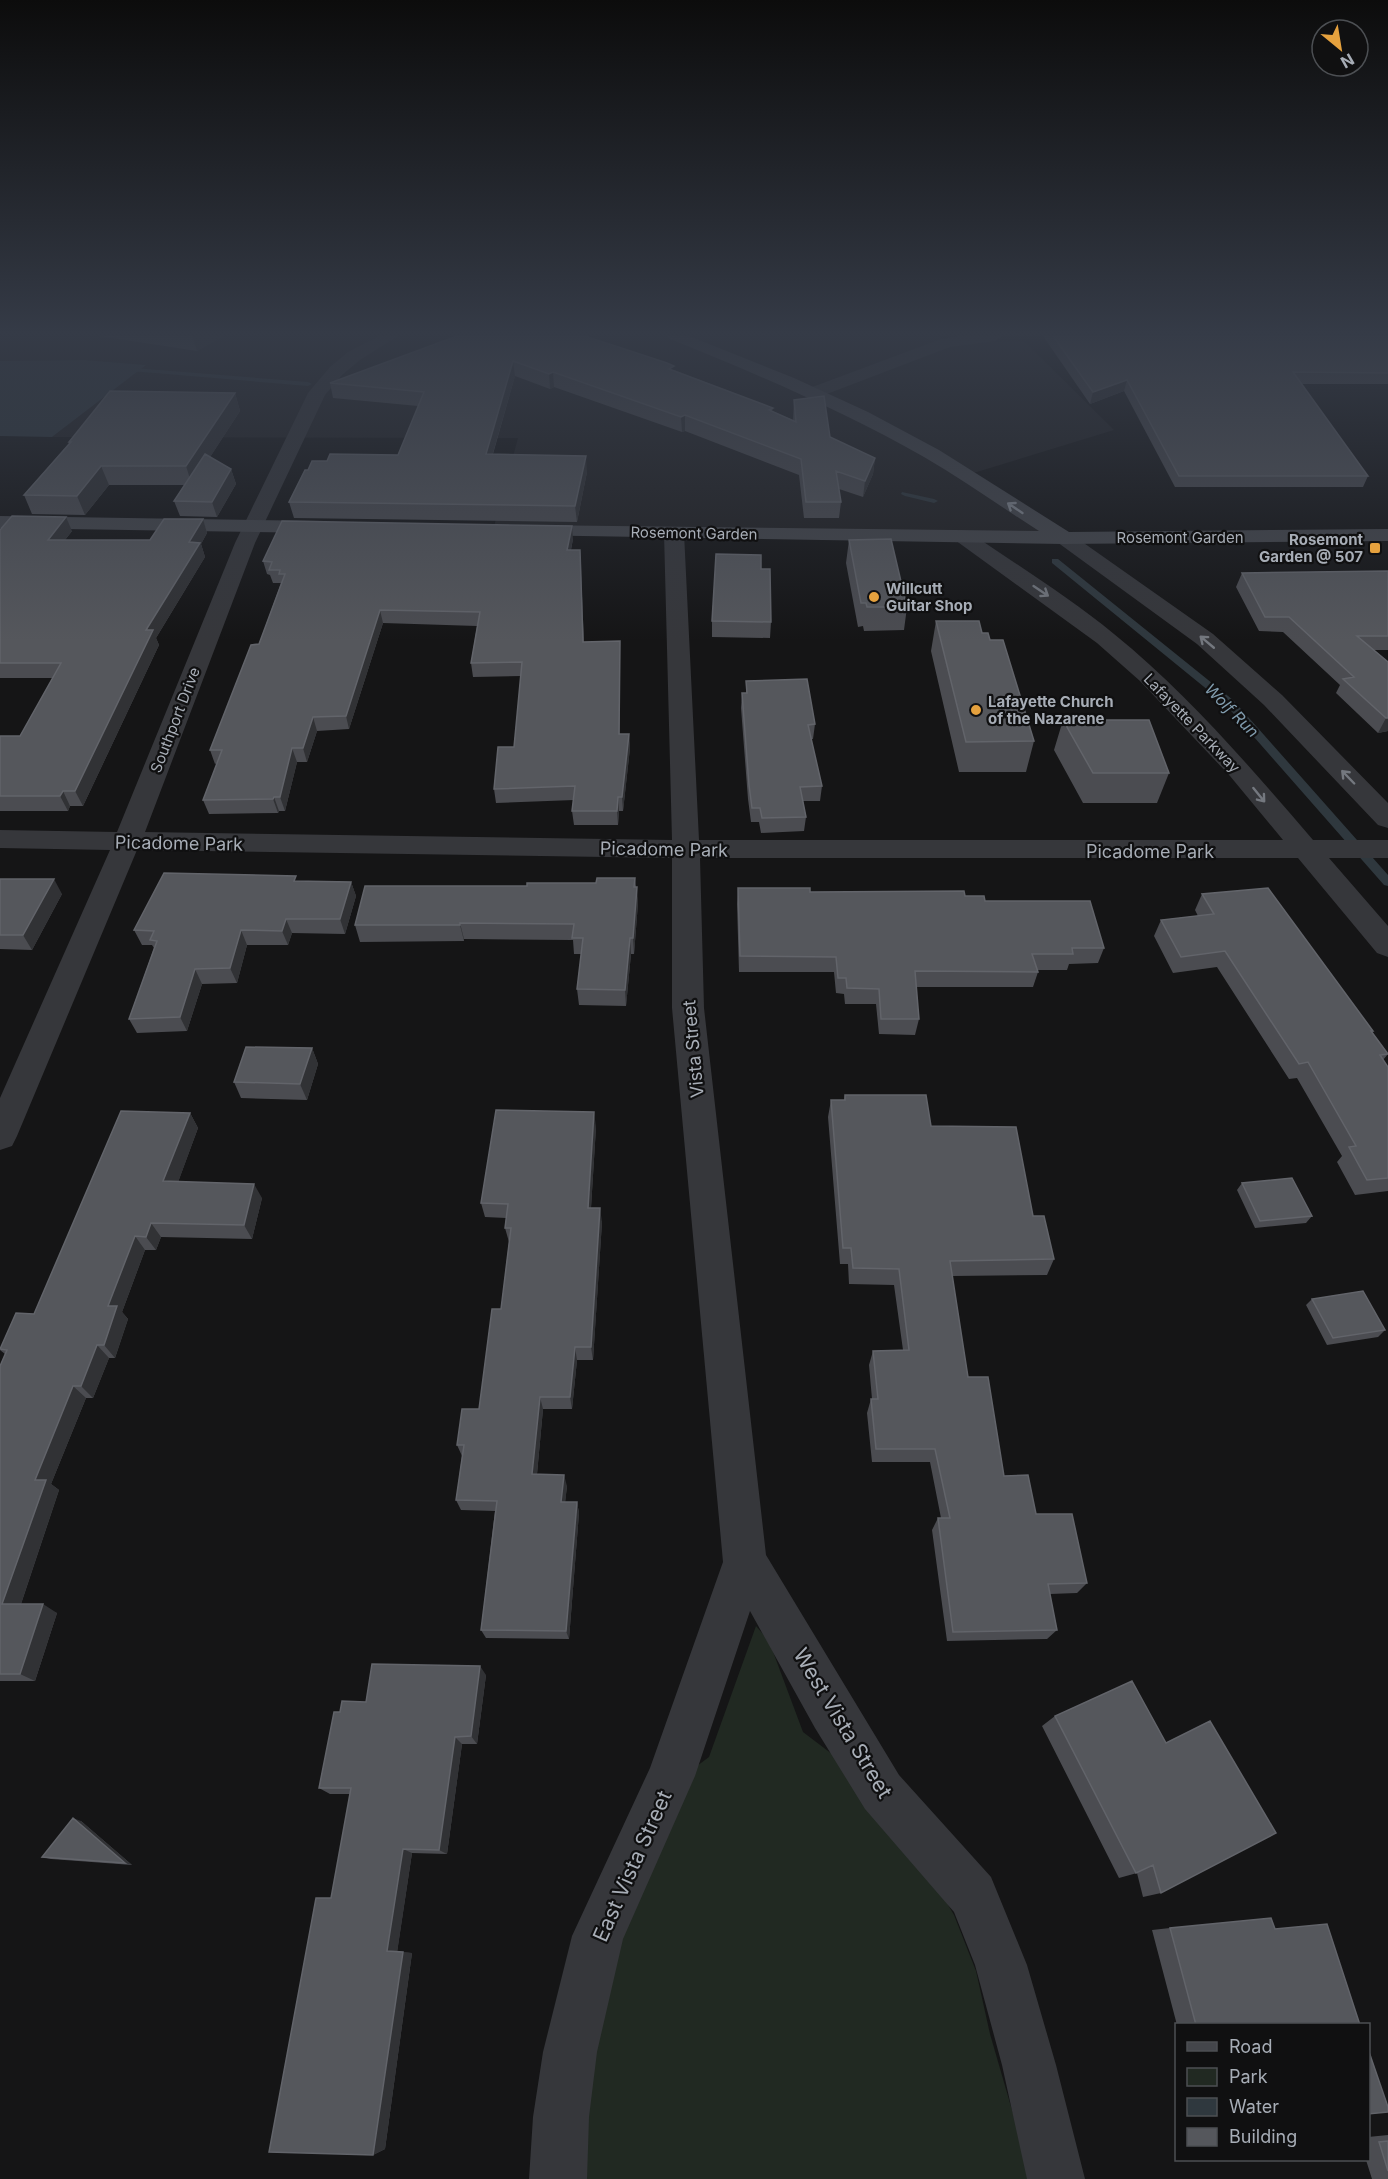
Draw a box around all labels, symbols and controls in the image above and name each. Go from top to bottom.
north arrow [1310,18,1370,78]
text: N [1337,49,1358,73]
one-way arrow [1007,502,1024,514]
street label: Rosemont Garden [630,522,758,544]
street label: Rosemont Garden [1116,528,1244,547]
place label: Rosemont Garden @ 507 [1259,530,1363,566]
marker: Rosemont Garden @ 507 [1368,541,1382,555]
place label: Willcutt Guitar Shop [886,579,972,615]
one-way arrow [1032,585,1048,597]
marker: Willcutt Guitar Shop [867,590,881,604]
one-way arrow [1200,636,1216,649]
street label: Southport Drive [146,664,204,776]
street label: Lafayette Parkway [1140,669,1245,777]
water label: Wolf Run [1201,679,1263,741]
place label: Lafayette Church of the Nazarene [988,692,1114,728]
marker: Lafayette Church of the Nazarene [969,703,983,717]
one-way arrow [1340,770,1355,785]
one-way arrow [1253,787,1266,803]
street label: Picadome Park [115,831,243,855]
street label: Picadome Park [600,837,728,861]
street label: Picadome Park [1086,841,1214,862]
street label: Vista Street [678,999,708,1099]
street label: West Vista Street [788,1644,898,1803]
street label: East Vista Street [587,1786,677,1945]
legend [1175,2023,1370,2161]
text: Road [1229,2036,1272,2057]
text: Park [1229,2066,1268,2087]
text: Water [1229,2096,1279,2117]
text: Building [1229,2126,1297,2147]

